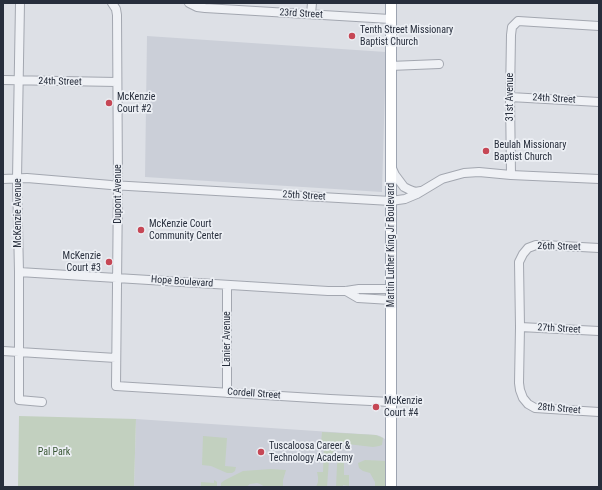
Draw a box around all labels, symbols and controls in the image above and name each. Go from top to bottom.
street label: 23rd Street [279,7,323,21]
place label: Tenth Street Missionary Baptist Church [360,24,453,48]
marker: Tenth Street Missionary Baptist Church [347,31,357,41]
street label: 31st Avenue [504,73,516,121]
street label: 24th Street [38,76,82,88]
place label: McKenzie Court #2 [117,91,155,114]
street label: 24th Street [532,92,576,106]
marker: McKenzie Court #2 [104,98,114,108]
place label: Beulah Missionary Baptist Church [494,139,566,162]
marker: Beulah Missionary Baptist Church [481,146,491,156]
street label: Dupont Avenue [112,164,124,224]
street label: McKenzie Avenue [12,178,24,248]
street label: Martin Luther King Jr Boulevard [385,183,397,307]
street label: 25th Street [282,189,326,203]
place label: McKenzie Court Community Center [149,218,222,242]
marker: McKenzie Court Community Center [136,225,146,235]
street label: 26th Street [537,241,581,253]
place label: McKenzie Court #3 [63,250,101,274]
marker: McKenzie Court #3 [104,257,114,267]
street label: Hope Boulevard [151,274,213,290]
street label: Lanier Avenue [221,311,233,367]
street label: 27th Street [537,322,581,336]
street label: Cordell Street [227,386,281,402]
place label: McKenzie Court #4 [384,395,422,418]
street label: 28th Street [537,401,581,417]
marker: McKenzie Court #4 [371,402,381,412]
place label: Tuscaloosa Career & Technology Academy [269,440,353,464]
park label: Pal Park [38,446,70,458]
marker: Tuscaloosa Career & Technology Academy [256,447,266,457]

